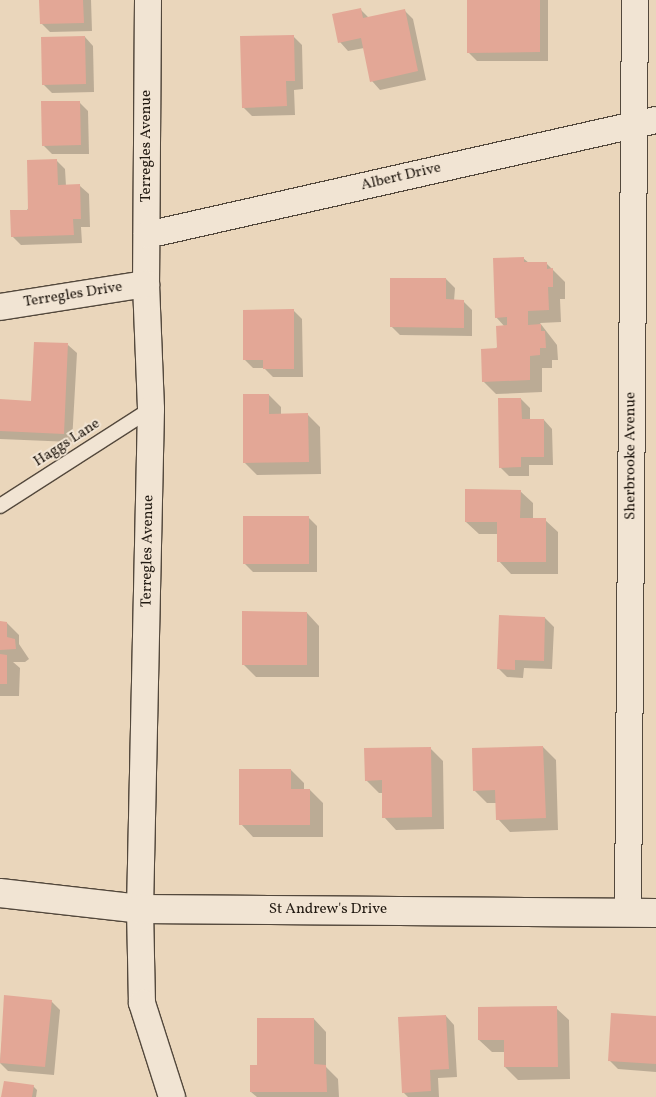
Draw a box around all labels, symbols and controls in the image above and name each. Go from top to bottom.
street label: Terregles Avenue [138,90,156,202]
street label: Albert Drive [359,159,443,195]
street label: Terregles Drive [22,278,124,312]
street label: Sherbrooke Avenue [622,392,640,520]
street label: Haggs Lane [30,415,104,471]
street label: Terregles Avenue [138,495,158,607]
street label: St Andrew's Drive [269,901,387,919]

